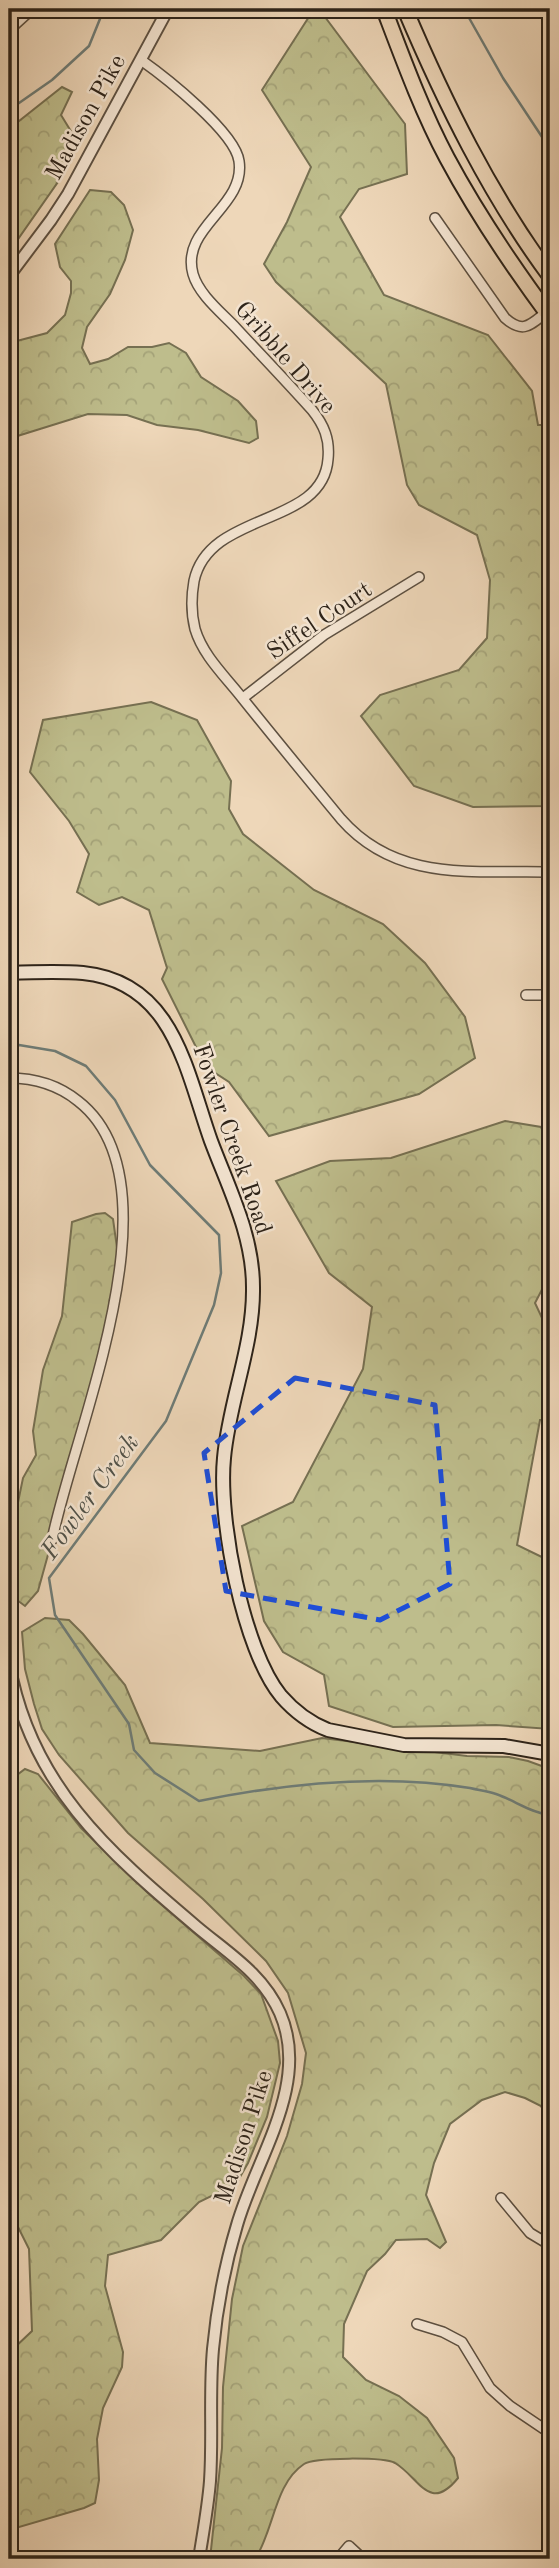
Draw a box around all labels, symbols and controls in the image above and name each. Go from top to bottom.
street label: Madison Pike [42,51,131,185]
street label: Gribble Drive [229,298,339,419]
street label: Siffel Court [263,578,377,665]
street label: Fowler Creek Road [187,1041,275,1238]
water label: Fowler Creek [36,1430,145,1565]
street label: Madison Pike [212,2068,278,2208]

